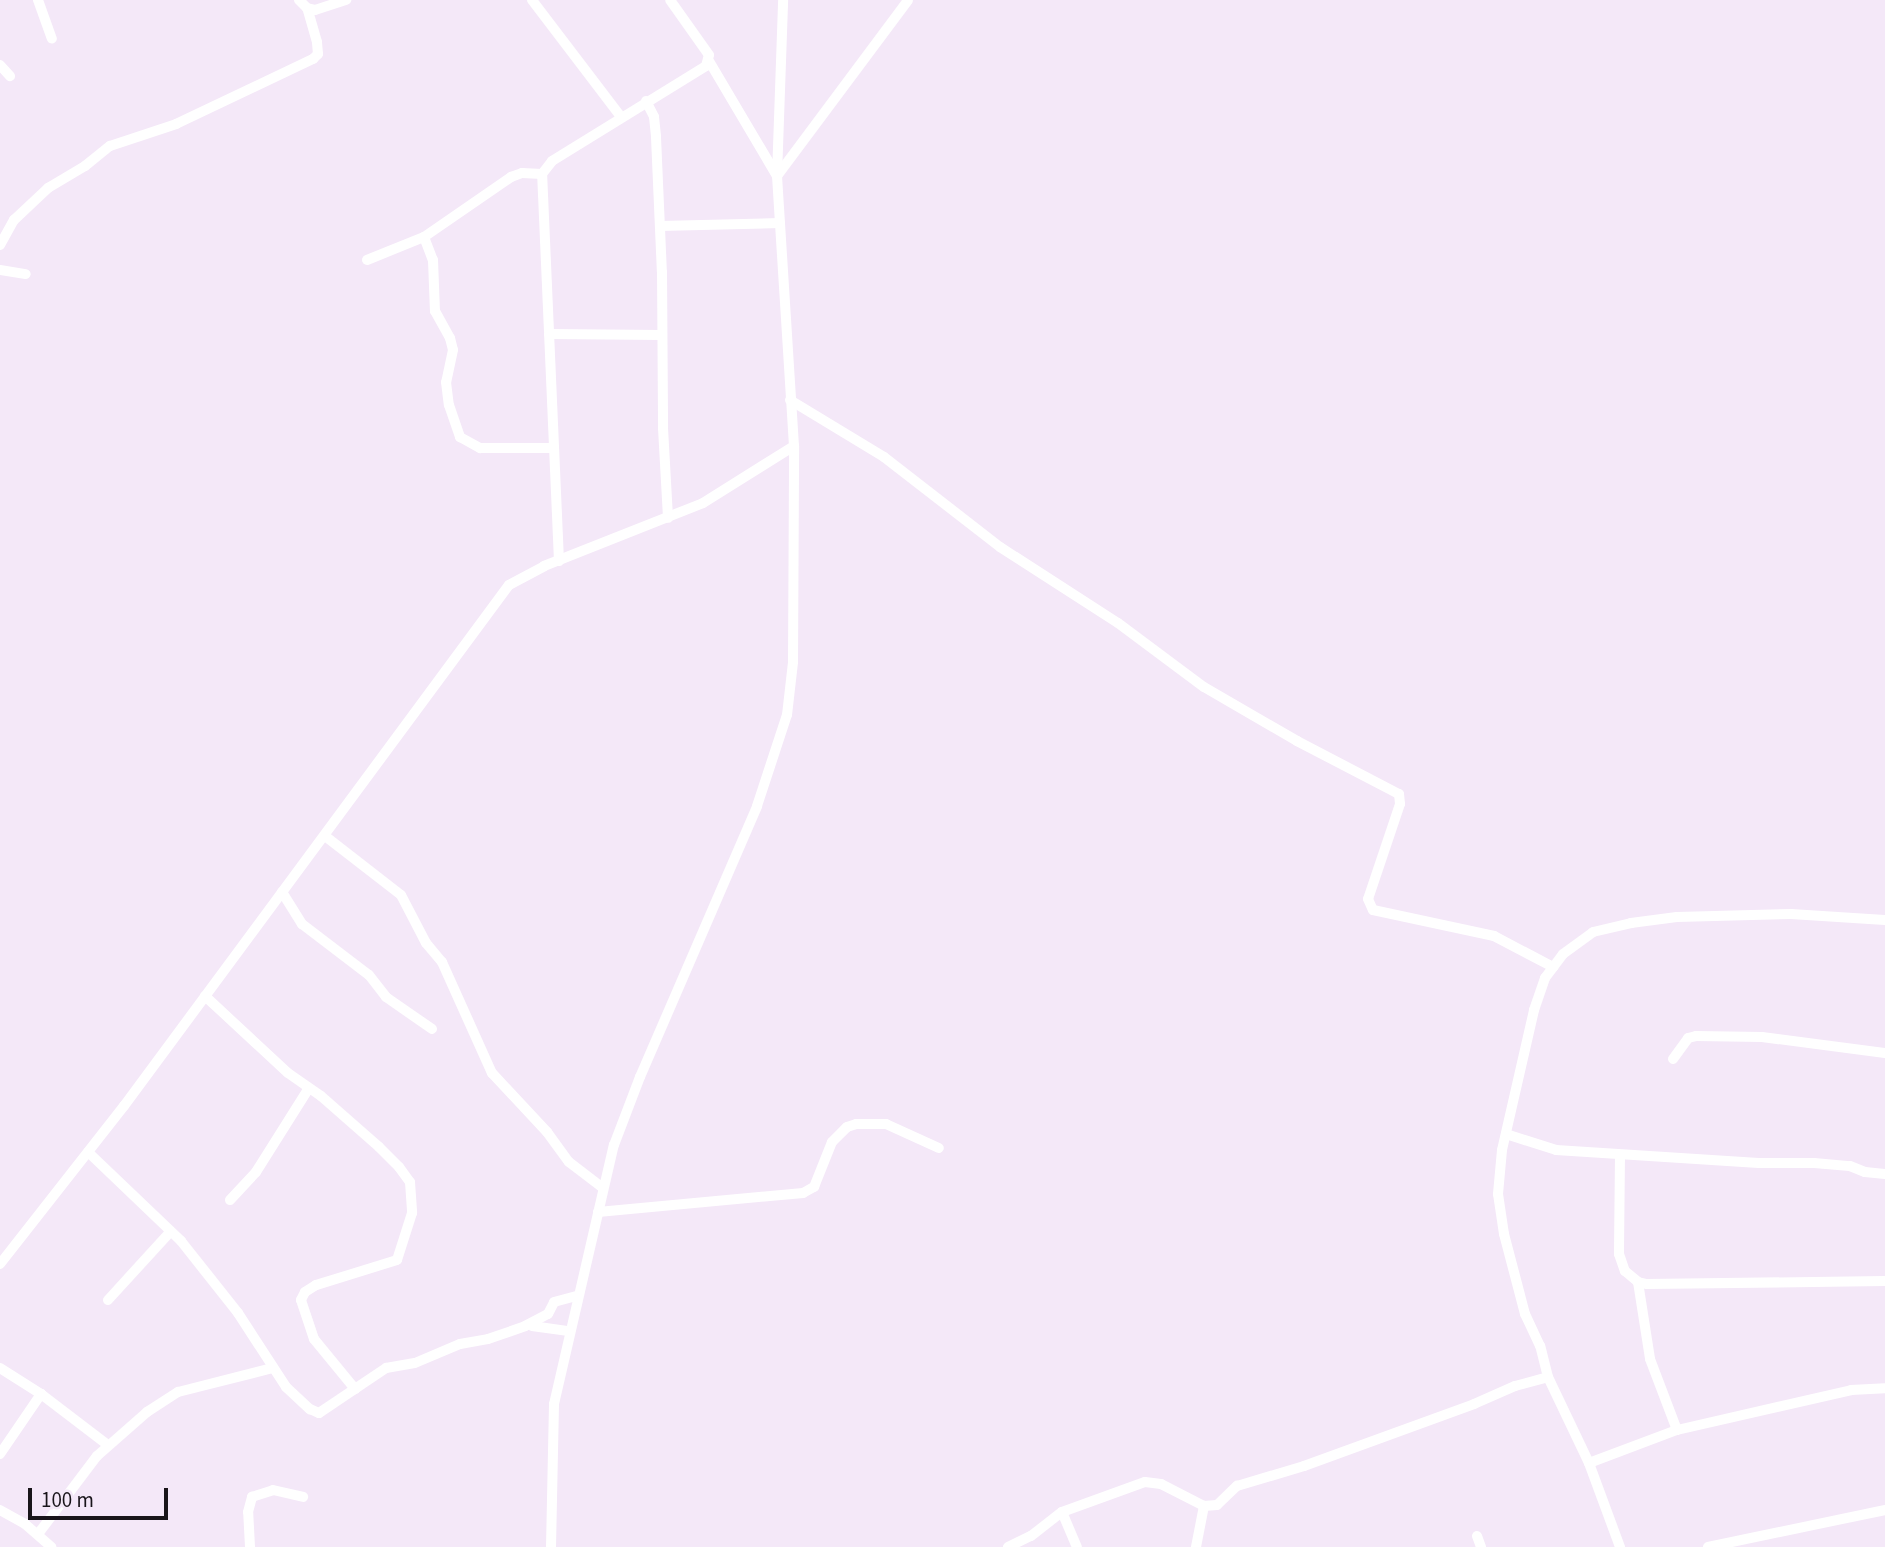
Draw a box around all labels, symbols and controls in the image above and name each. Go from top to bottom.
scale bar [32,1474,172,1518]
text: 100 m [41,1485,94,1515]

